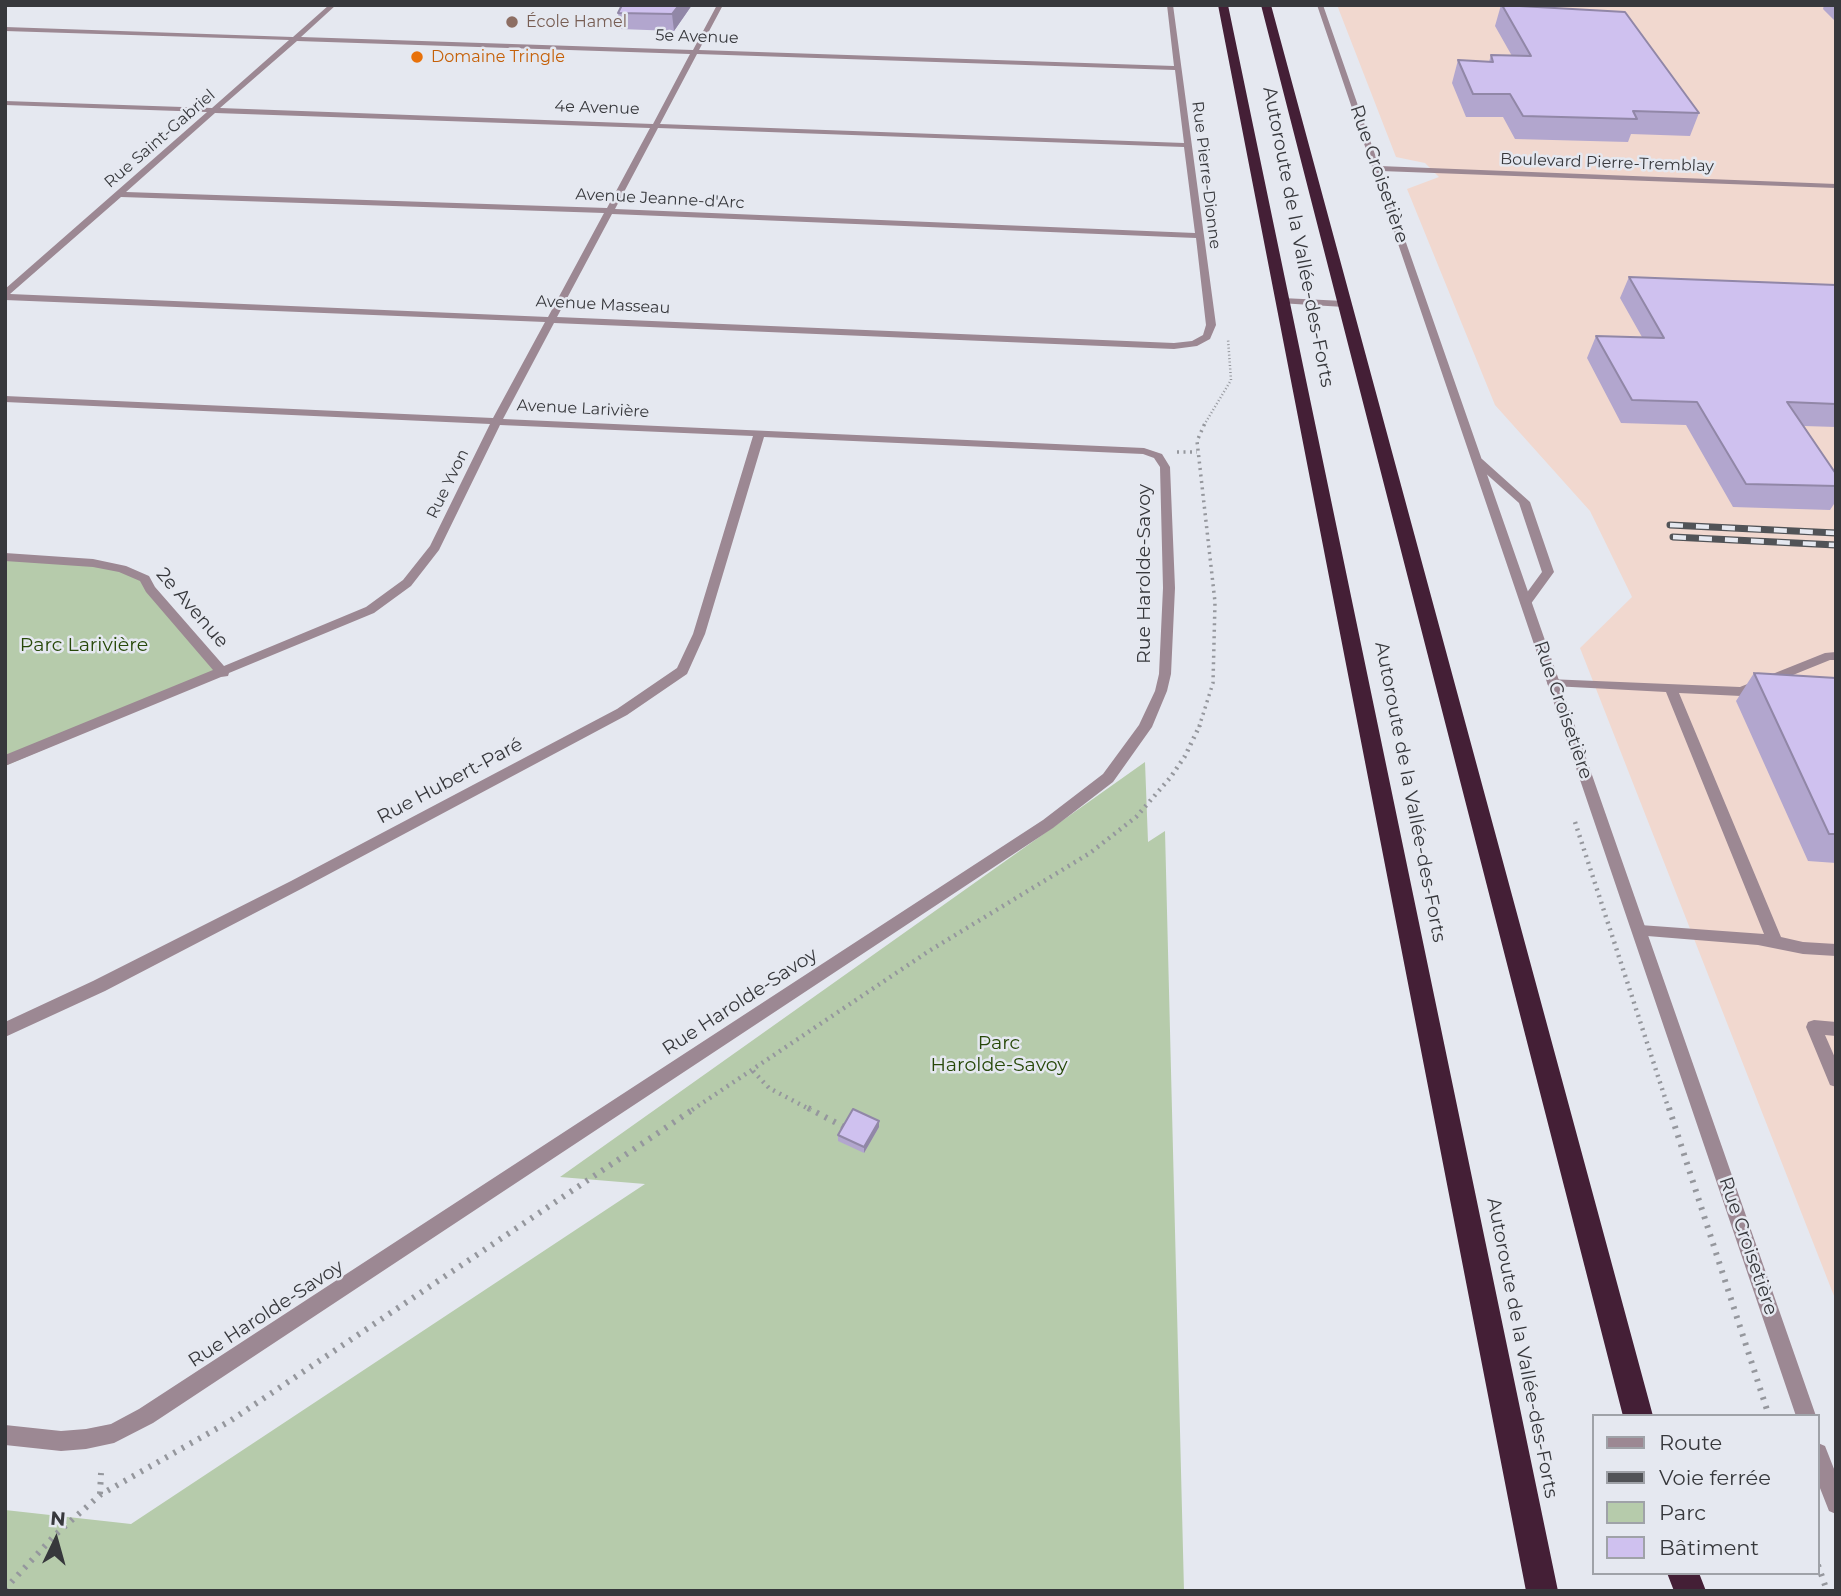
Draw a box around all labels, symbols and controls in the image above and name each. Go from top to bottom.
place label: École Hamel [526,12,627,32]
marker: École Hamel [504,14,520,30]
street label: 5e Avenue [655,26,739,48]
place label: Domaine Tringle [431,47,565,67]
marker: Domaine Tringle [409,49,425,65]
street label: Autoroute de la Vallée-des-Forts [1258,85,1338,389]
street label: Rue Saint-Gabriel [101,86,219,192]
street label: 4e Avenue [554,97,640,119]
street label: Rue Pierre-Dionne [1187,100,1225,250]
street label: Rue Croisetière [1345,102,1413,246]
street label: Boulevard Pierre-Tremblay [1500,150,1714,176]
street label: Avenue Jeanne-d'Arc [575,185,745,213]
street label: Avenue Masseau [535,292,671,318]
street label: Avenue Larivière [516,396,650,422]
street label: Rue Yvon [423,446,473,522]
street label: Rue Harolde-Savoy [1133,484,1155,664]
street label: 2e Avenue [151,563,233,653]
park label: Parc Larivière [20,634,148,656]
street label: Rue Croisetière [1529,638,1597,782]
street label: Autoroute de la Vallée-des-Forts [1370,640,1450,944]
street label: Rue Hubert-Paré [373,733,527,829]
street label: Rue Harolde-Savoy [658,943,822,1061]
park label: Parc Harolde-Savoy [930,1032,1068,1076]
street label: Rue Croisetière [1714,1174,1782,1318]
street label: Autoroute de la Vallée-des-Forts [1482,1196,1562,1500]
street label: Rue Harolde-Savoy [184,1255,348,1373]
legend [1592,1414,1820,1575]
text: Route [1659,1430,1722,1455]
text: Voie ferrée [1659,1465,1771,1490]
text: Parc [1659,1500,1706,1525]
north arrow [21,1505,91,1575]
text: N [49,1506,67,1531]
text: Bâtiment [1659,1535,1759,1560]

